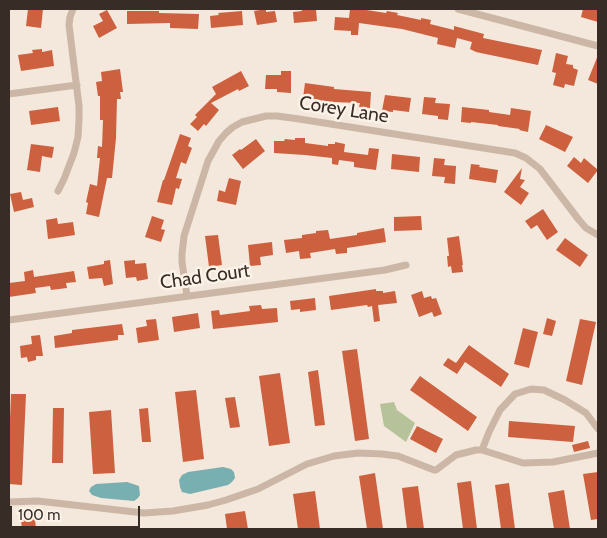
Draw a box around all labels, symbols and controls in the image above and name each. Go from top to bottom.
street label: Corey Lane [298,92,390,128]
street label: Chad Court [159,259,251,295]
scale bar [12,496,142,528]
text: 100 m [18,506,60,524]

